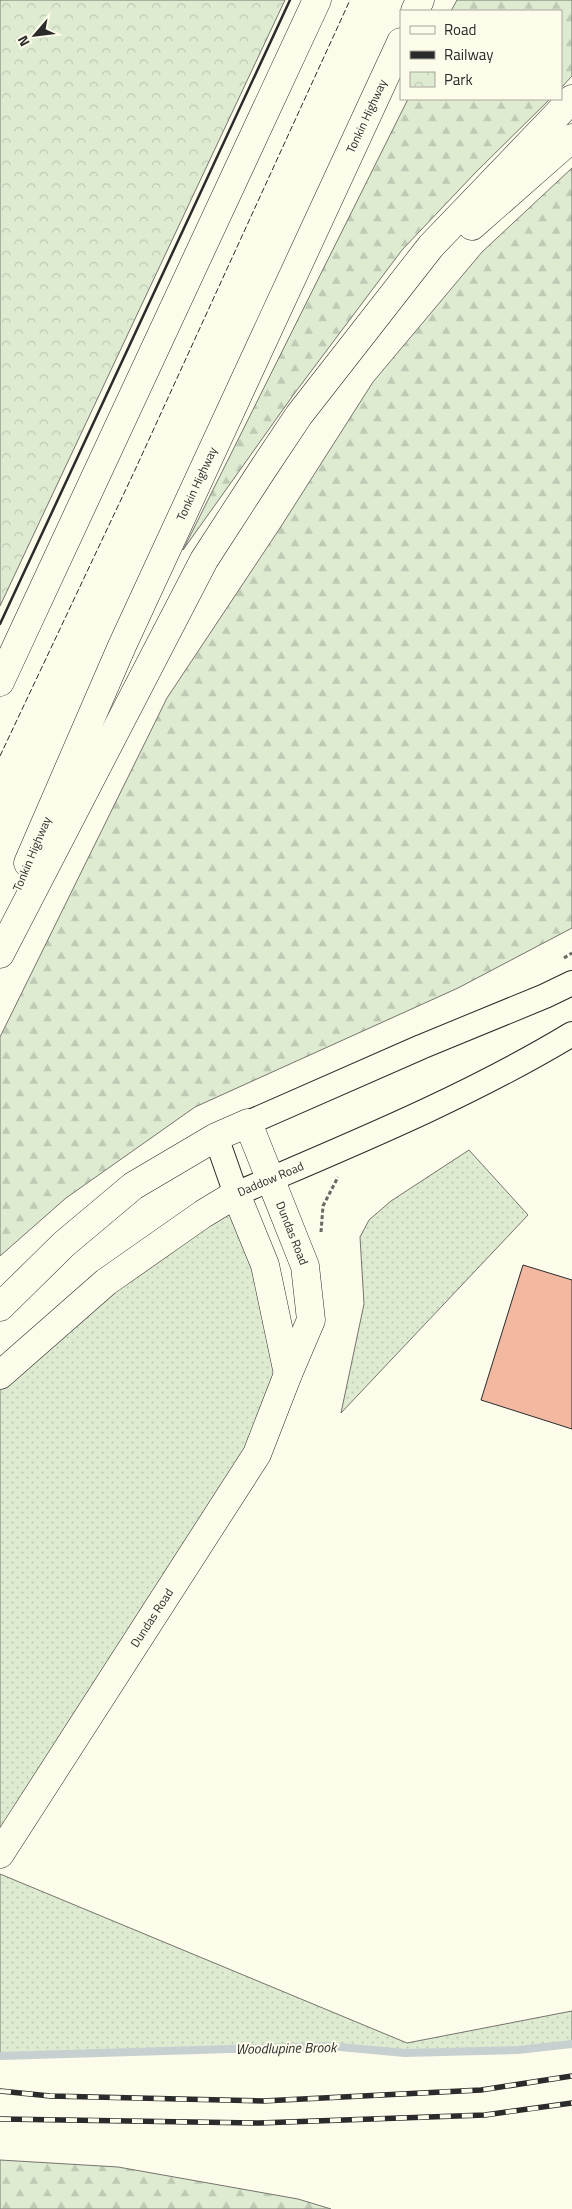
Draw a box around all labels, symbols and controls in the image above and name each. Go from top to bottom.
north arrow [10,10,60,60]
legend [400,10,562,100]
text: Road [444,18,476,41]
text: N [12,32,35,51]
text: Railway [444,43,494,66]
text: Park [444,68,473,91]
street label: Tonkin Highway [341,76,392,156]
street label: Tonkin Highway [171,443,222,524]
street label: Tonkin Highway [7,813,56,894]
street label: Daddow Road [234,1156,307,1201]
street label: Dundas Road [271,1198,314,1268]
street label: Dundas Road [125,1584,178,1651]
water label: Woodlupine Brook [235,2036,338,2059]

